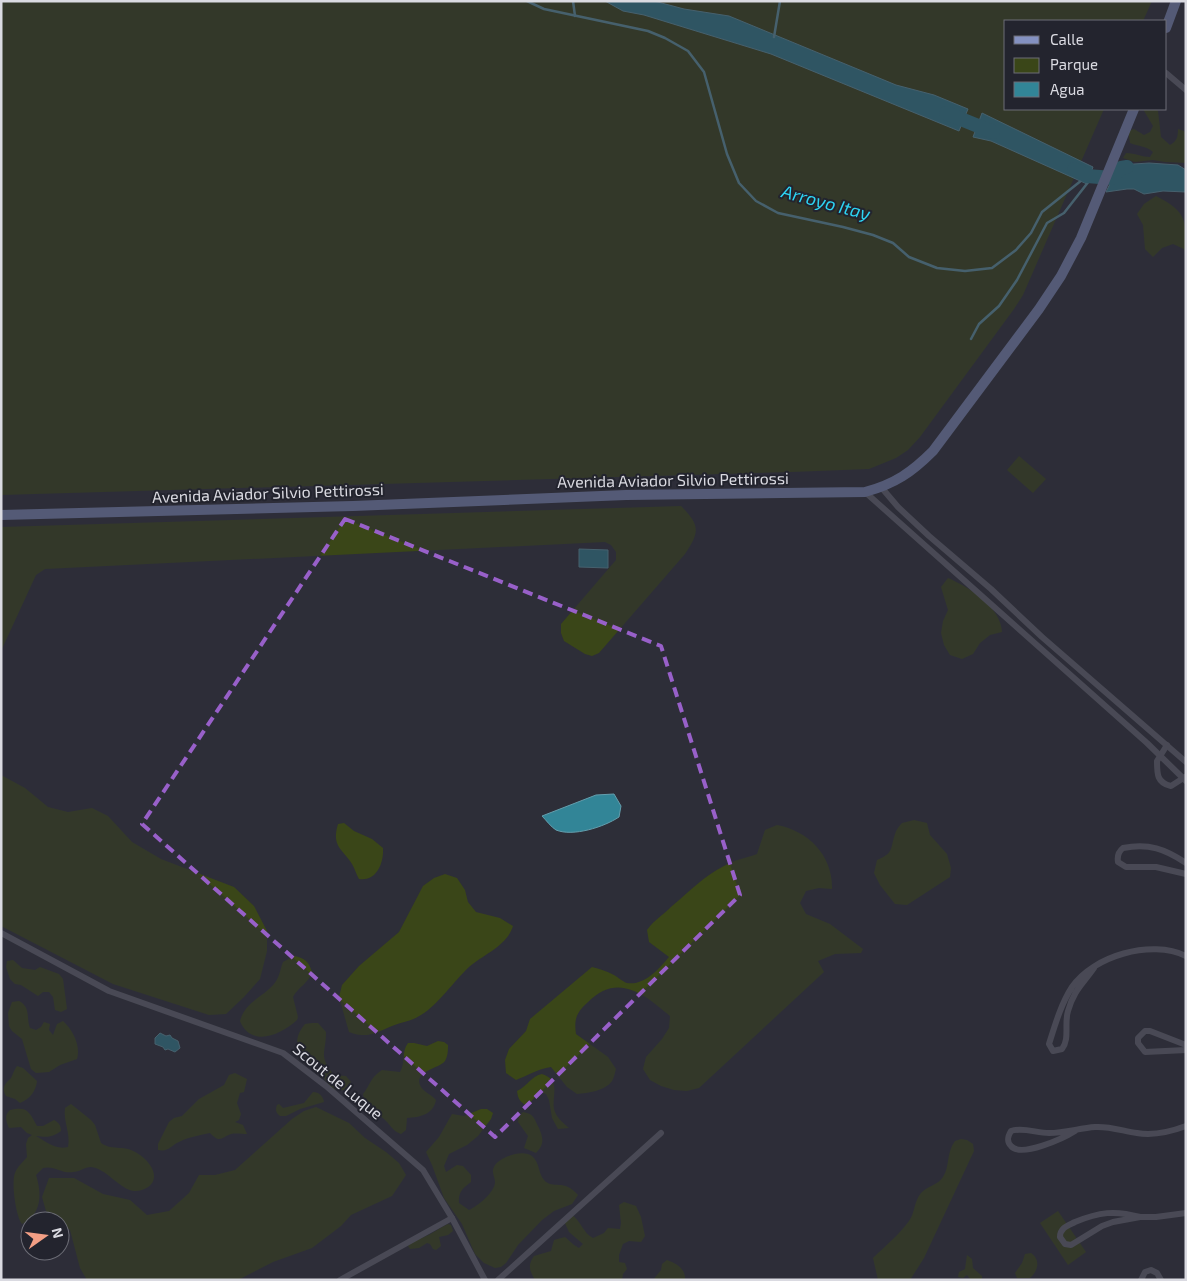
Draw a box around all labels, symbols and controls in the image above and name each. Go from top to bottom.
legend [1004,20,1167,110]
text: Calle [1050,30,1084,48]
text: Parque [1050,55,1098,73]
text: Agua [1050,80,1085,98]
water label: Arroyo Itay [779,179,873,224]
street label: Avenida Aviador Silvio Pettirossi [557,468,789,491]
street label: Avenida Aviador Silvio Pettirossi [152,479,384,506]
street label: Scout de Luque [290,1039,387,1123]
north arrow [20,1211,70,1261]
text: N [49,1226,68,1240]

